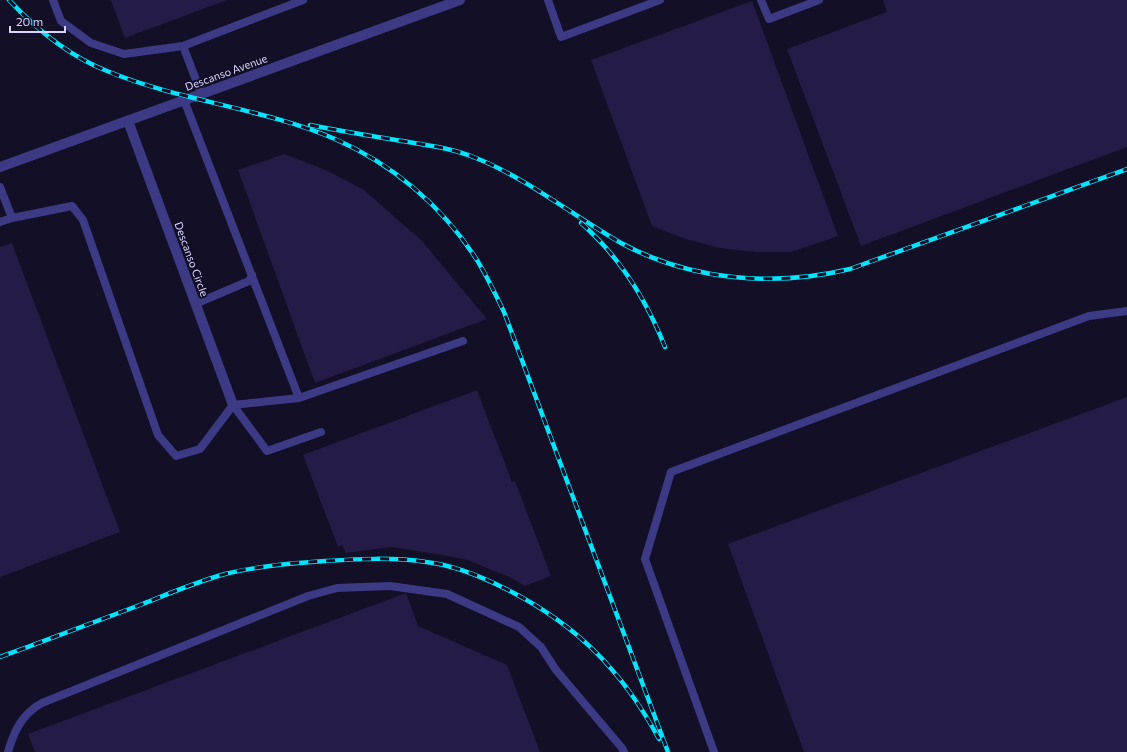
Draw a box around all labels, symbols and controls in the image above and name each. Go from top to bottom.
scale bar [10,8,65,34]
text: 20 m [16,14,43,28]
street label: Descanso Avenue [183,51,269,93]
street label: Descanso Circle [172,220,212,298]

